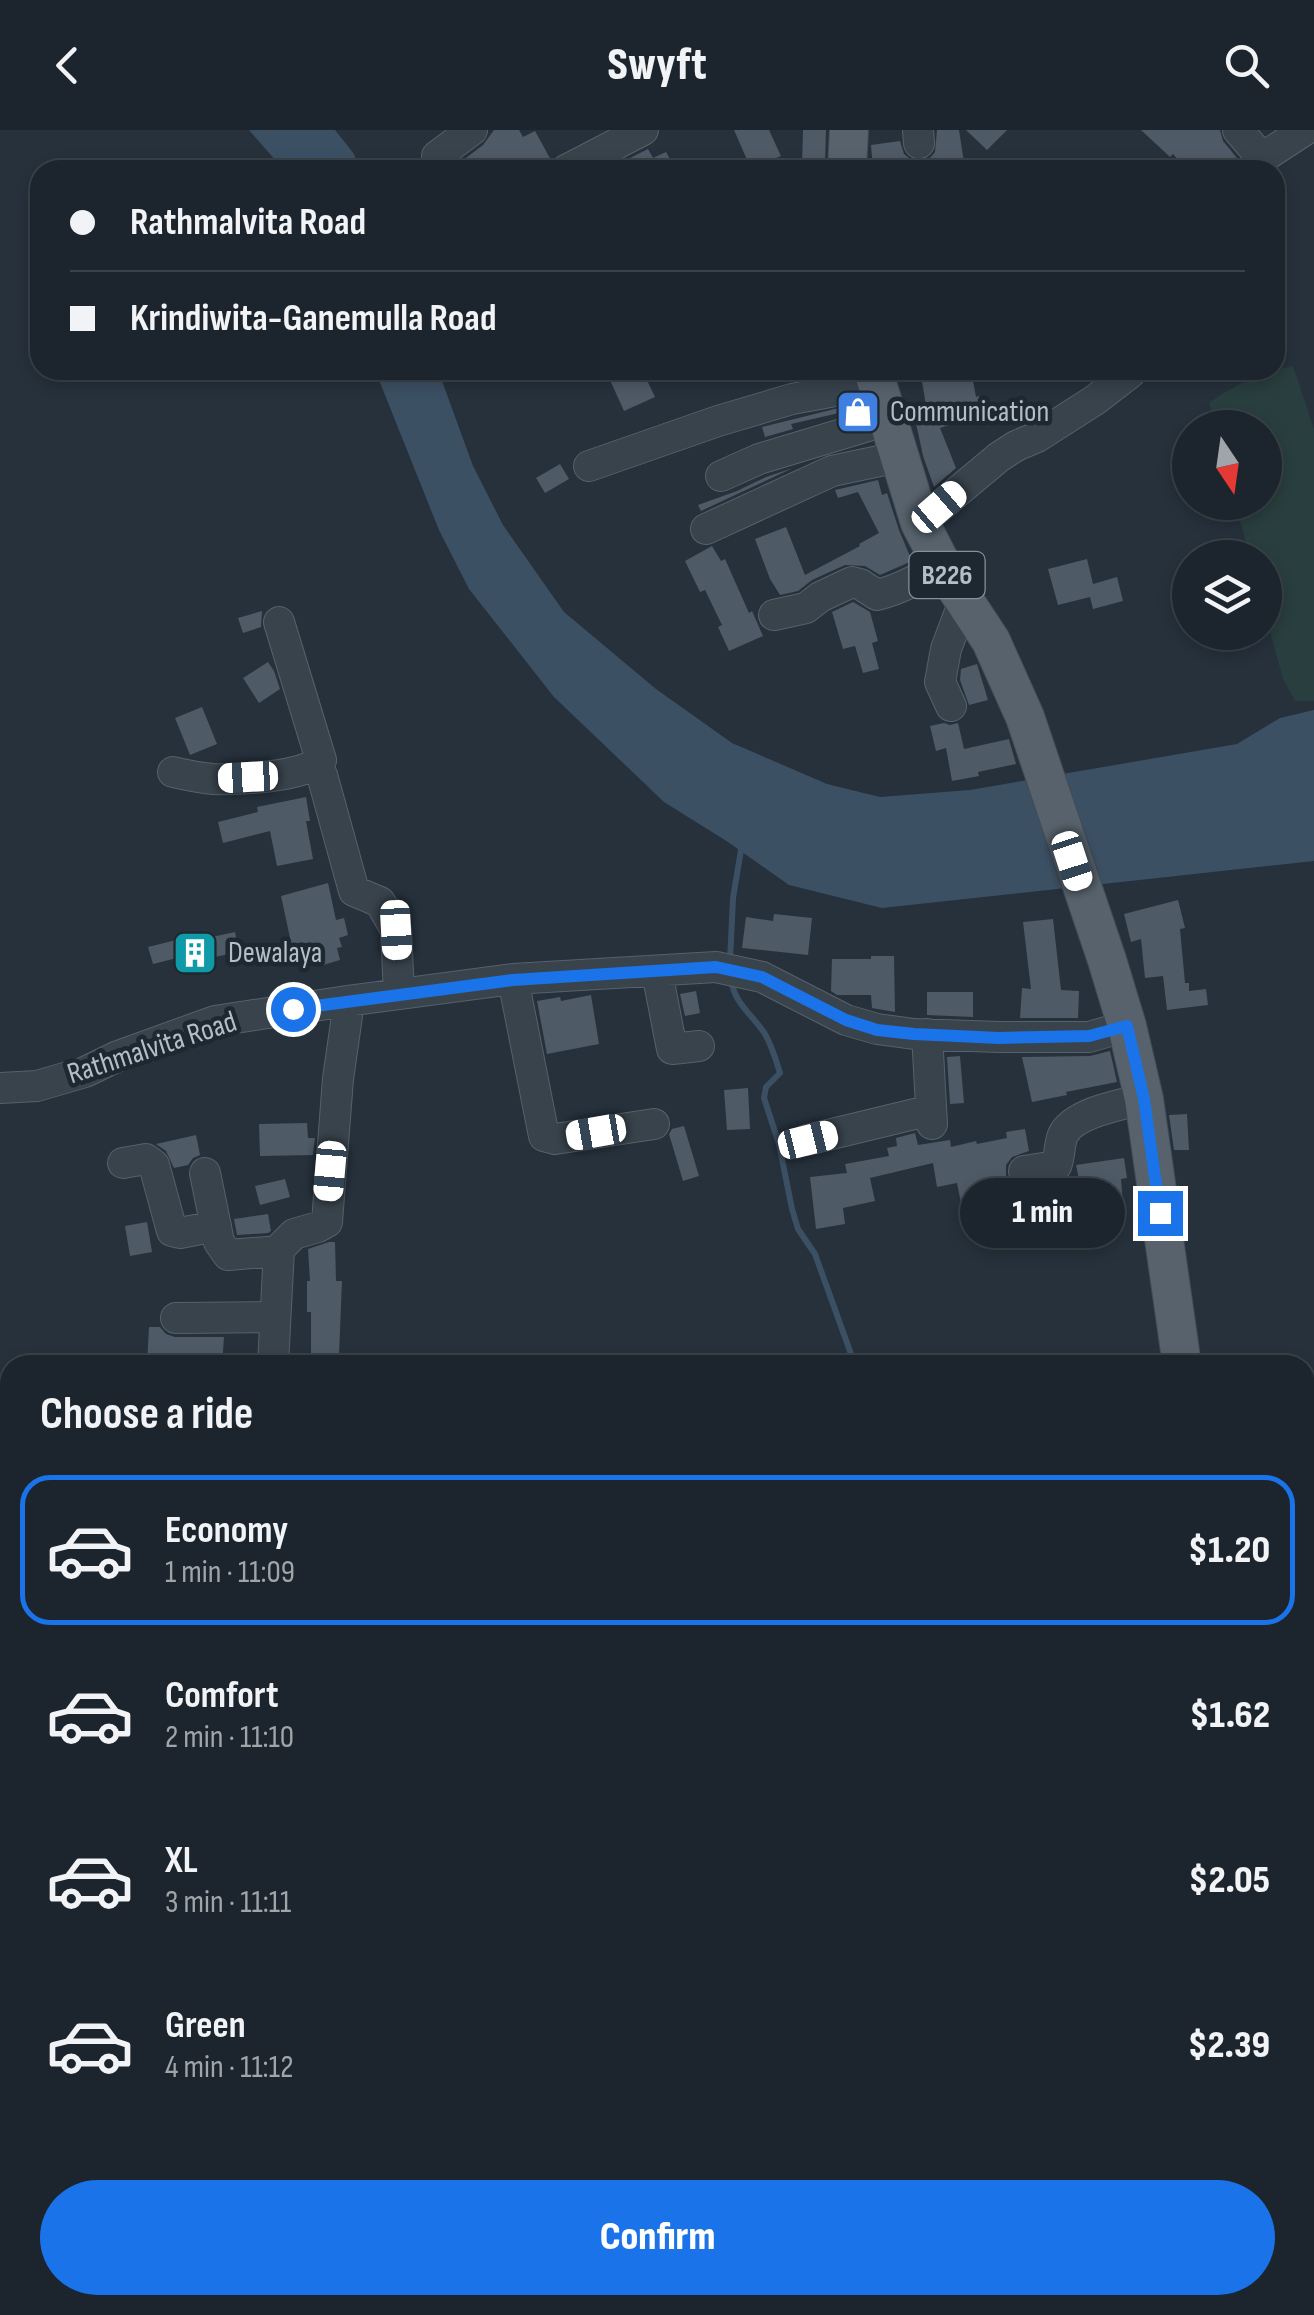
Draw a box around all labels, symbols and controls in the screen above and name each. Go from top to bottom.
icon: back [40,38,95,93]
text: Swyft [607,38,707,93]
icon: search [1219,38,1274,93]
text: Rathmalvita Road [130,200,366,245]
text: Krindiwita-Ganemulla Road [130,296,496,341]
shop icon: Communication [835,389,881,435]
place label: Communication [890,394,1049,430]
north arrow [1172,410,1282,520]
map controls [1172,410,1282,650]
car [907,476,971,538]
button: layers [1172,540,1282,650]
road number: B226 [910,552,984,598]
car [217,760,279,794]
car [1048,828,1096,894]
car [379,899,413,961]
building icon: Dewalaya [172,930,218,976]
place label: Dewalaya [228,935,322,971]
route start [271,987,316,1032]
street label: Rathmalvita Road [63,1004,241,1092]
car [564,1112,628,1152]
car [775,1118,841,1162]
car [312,1140,348,1202]
callout: 1 min [960,1178,1125,1248]
route end [1138,1191,1183,1236]
text: 1 min [1012,1193,1073,1232]
text: Choose a ride [40,1387,253,1442]
icon: car [45,1505,135,1595]
text: Economy [165,1508,288,1553]
text: $1.20 [1188,1528,1270,1573]
text: 1 min · 11:09 [165,1553,295,1592]
icon: car [45,1670,135,1760]
text: Comfort [165,1673,279,1718]
text: $1.62 [1190,1693,1270,1738]
text: 2 min · 11:10 [165,1718,294,1757]
icon: car [45,1835,135,1925]
text: XL [165,1838,198,1883]
text: $2.05 [1189,1858,1270,1903]
text: 3 min · 11:11 [165,1883,291,1922]
icon: car [45,2000,135,2090]
text: Green [165,2003,246,2048]
text: $2.39 [1188,2023,1270,2068]
text: 4 min · 11:12 [165,2048,293,2087]
button: Confirm [40,2180,1275,2295]

